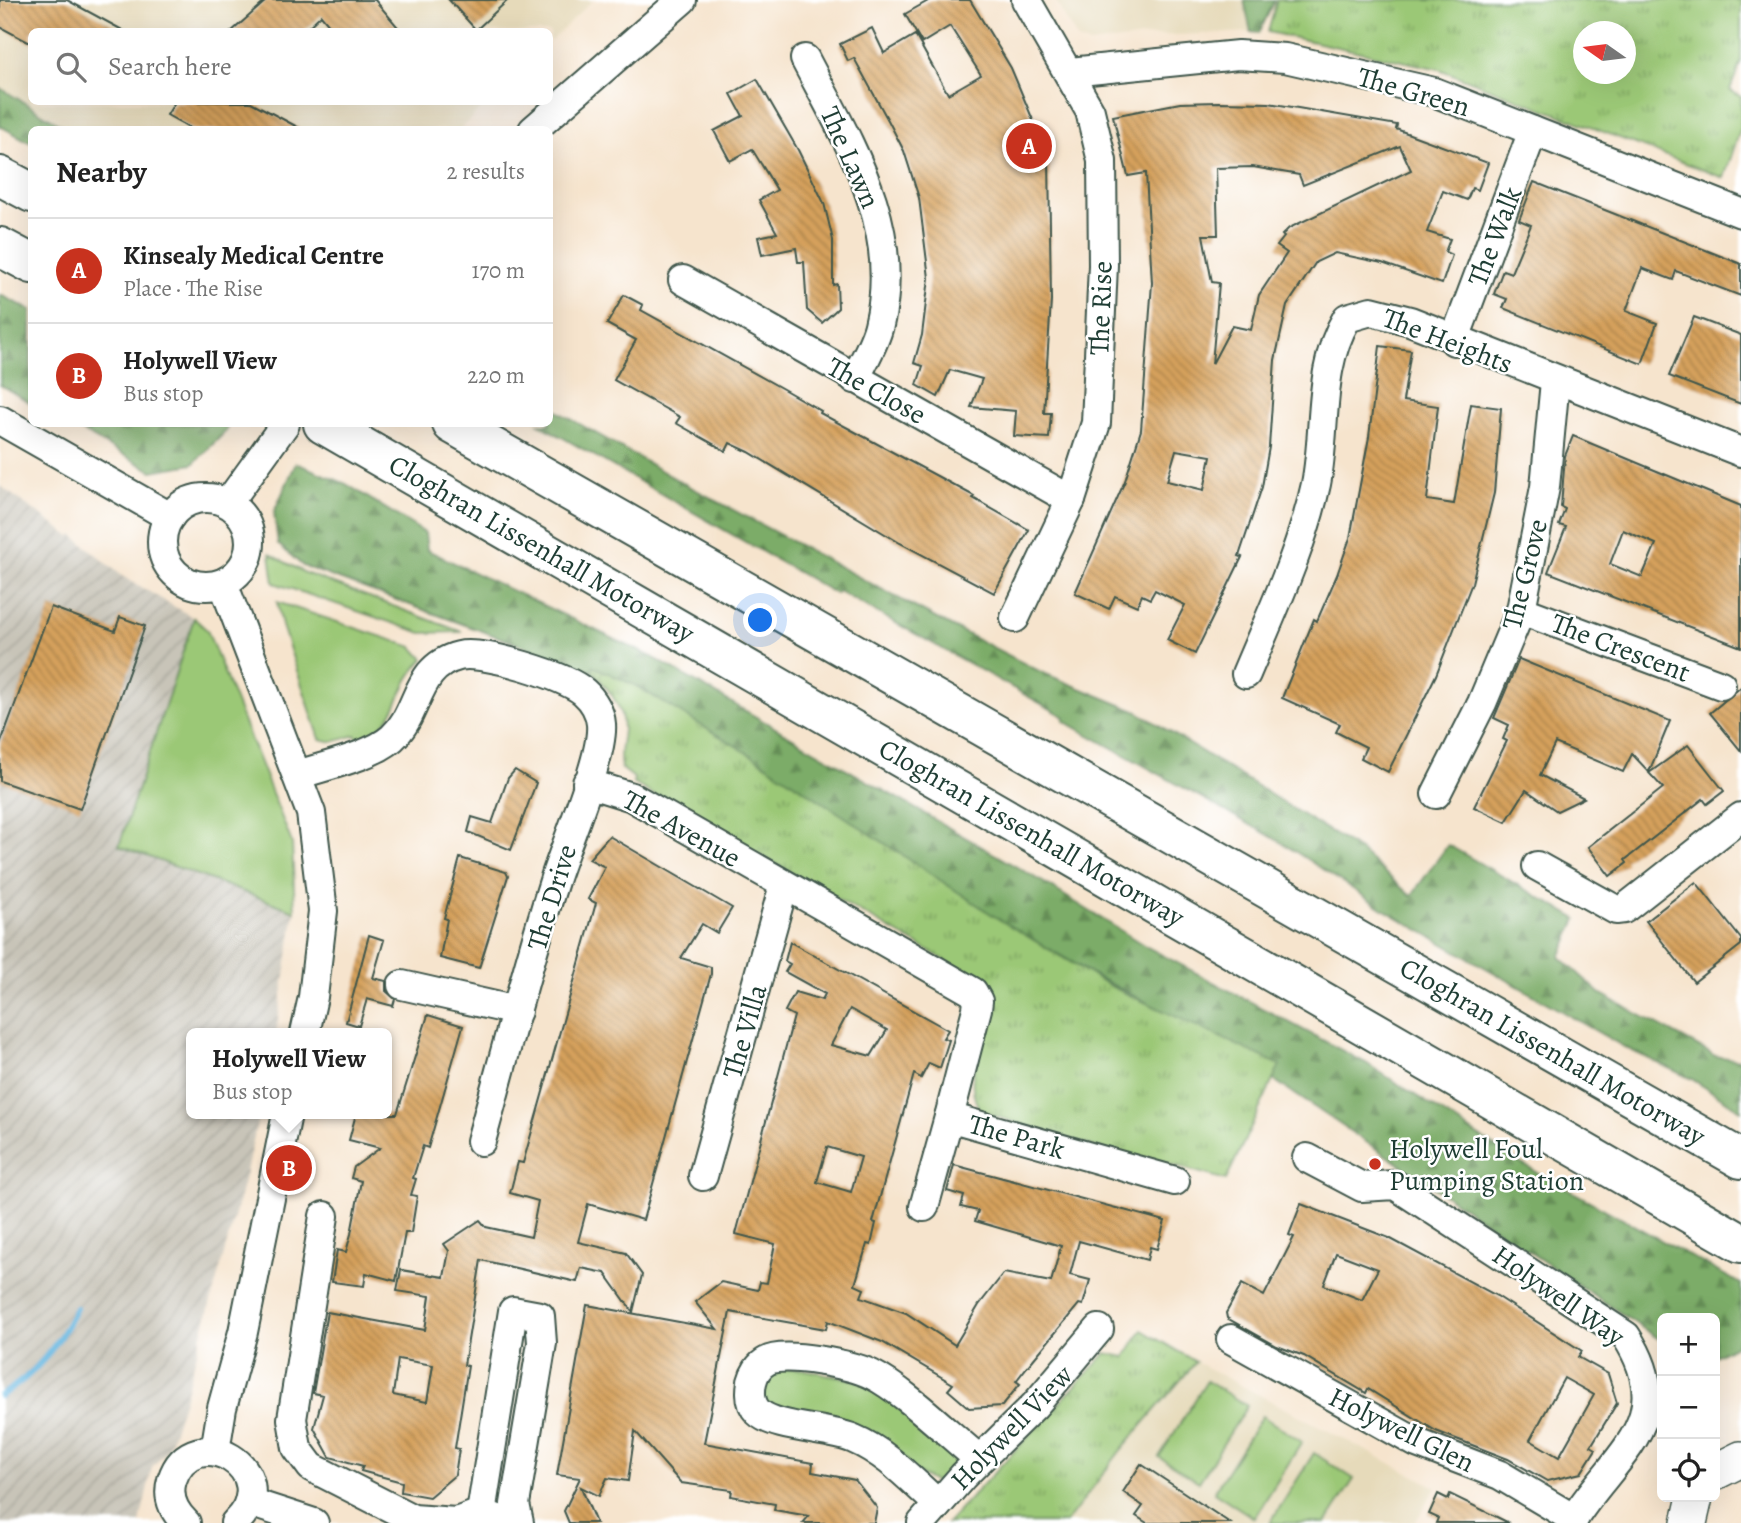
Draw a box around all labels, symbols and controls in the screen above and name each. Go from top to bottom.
north arrow [1573,21,1636,84]
search box [28,28,553,105]
icon: search [52,48,90,86]
text: Search here [108,49,232,84]
street label: The Green [1353,58,1474,126]
street label: The Lawn [811,101,889,214]
pin: A [1006,120,1052,172]
text: Nearby [56,152,147,192]
text: 2 results [447,156,525,187]
street label: The Walk [1459,181,1531,291]
text: Kinsealy Medical Centre [123,238,384,273]
text: A [72,255,86,286]
text: 170 m [472,255,525,286]
street label: The Rise [1080,260,1122,356]
text: Place · The Rise [123,273,263,304]
street label: The Heights [1377,299,1518,383]
text: Holywell View [123,343,277,378]
street label: The Close [820,348,933,434]
text: B [72,360,86,391]
text: 220 m [467,360,525,391]
text: Bus stop [123,378,203,409]
street label: Cloghran Lissenhall Motorway [382,446,702,652]
street label: The Grove [1493,515,1557,633]
your location [743,603,777,637]
street label: The Crescent [1546,604,1695,692]
street label: Cloghran Lissenhall Motorway [872,730,1192,936]
street label: The Avenue [616,781,747,877]
street label: The Drive [518,840,586,955]
street label: Cloghran Lissenhall Motorway [1393,949,1713,1155]
street label: The Villa [713,980,777,1083]
popup [186,1028,392,1119]
text: Holywell View [212,1041,366,1076]
text: Bus stop [212,1076,292,1107]
street label: The Park [964,1105,1069,1169]
place label: Holywell Foul Pumping Station [1389,1130,1584,1200]
pin: B [266,1142,312,1194]
marker: Holywell Foul Pumping Station [1367,1156,1383,1172]
street label: Holywell Way [1485,1236,1633,1356]
map controls [1657,1313,1720,1502]
button: + [1657,1313,1720,1376]
street label: Holywell View [942,1356,1081,1499]
button: − [1657,1376,1720,1439]
street label: Holywell Glen [1322,1378,1481,1482]
button: locate [1657,1439,1720,1502]

